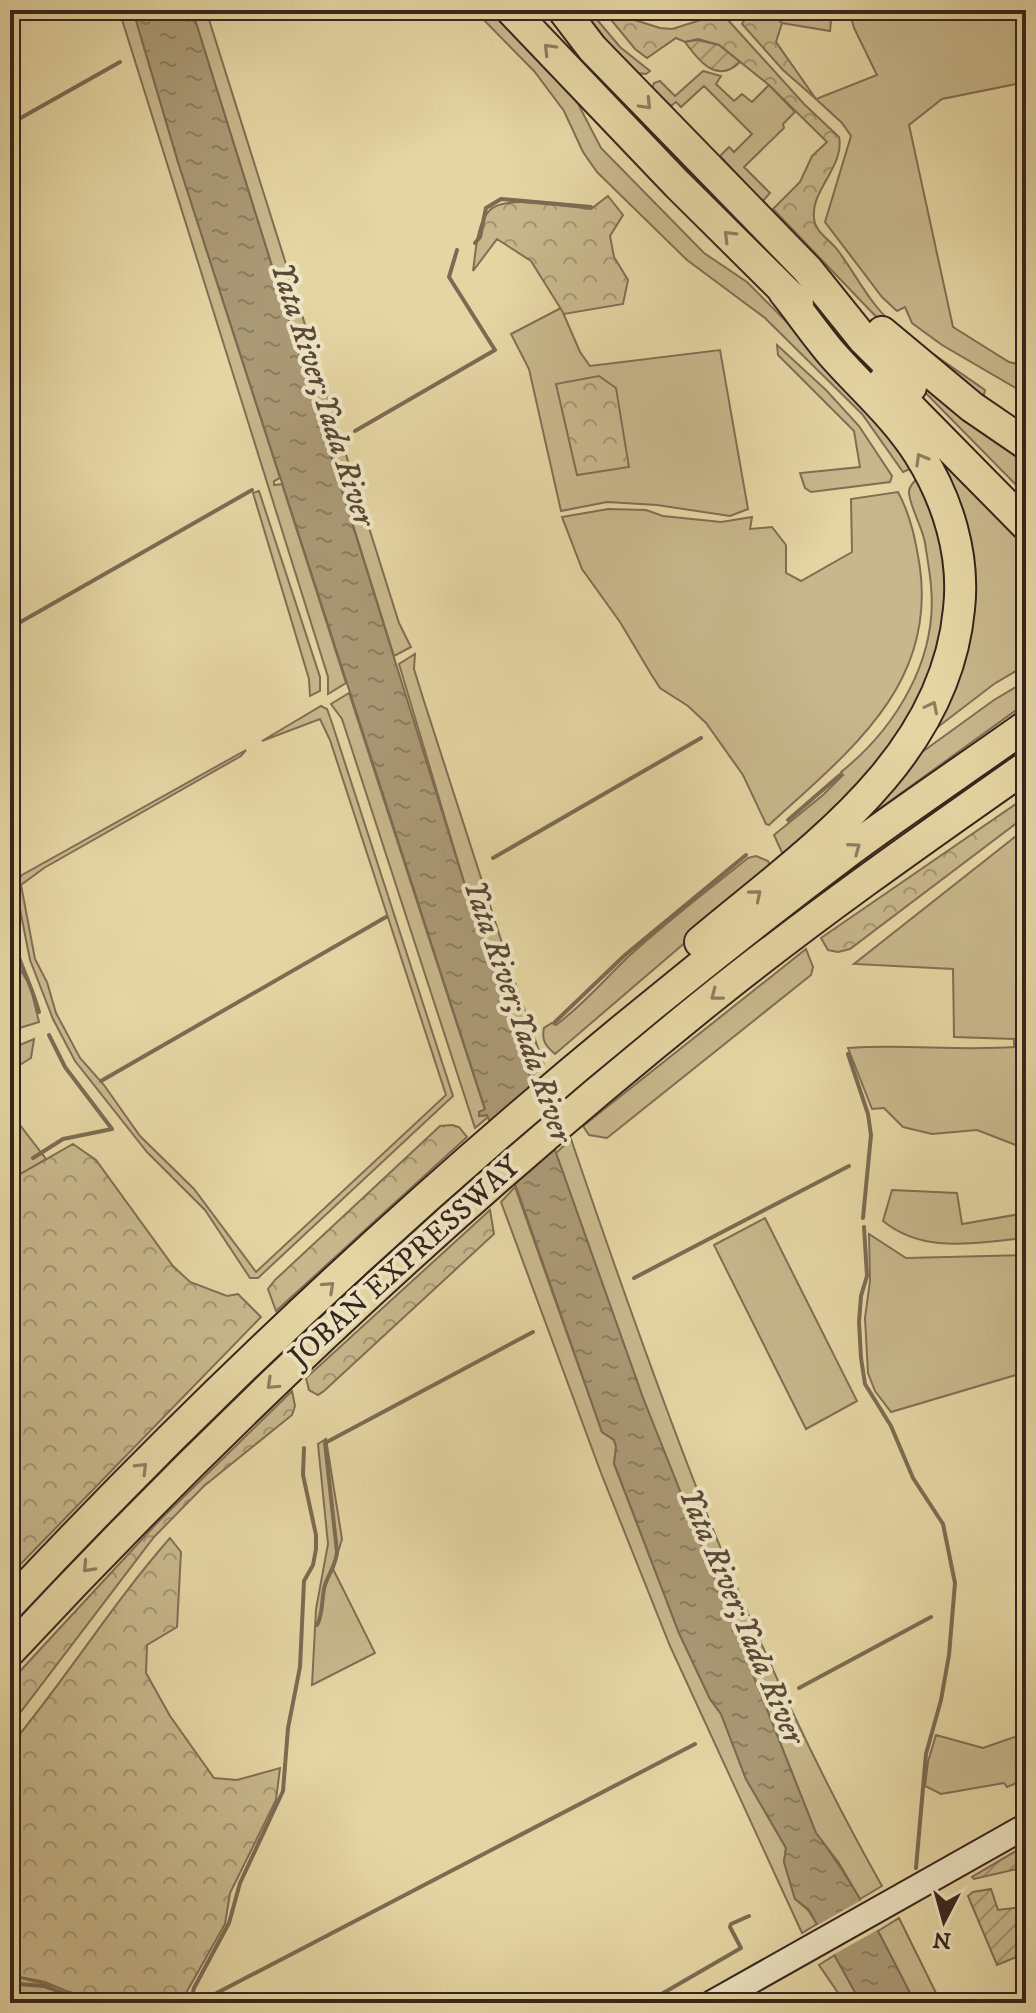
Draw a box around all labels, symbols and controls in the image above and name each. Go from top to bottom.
one-way arrow [543,44,558,58]
one-way arrow [637,95,652,109]
one-way arrow [724,231,738,246]
water label: Yata River;Yada River [260,257,384,533]
one-way arrow [915,453,931,468]
one-way arrow [922,701,938,715]
one-way arrow [846,843,860,857]
water label: Yata River;Yada River [453,874,582,1150]
one-way arrow [746,890,761,905]
one-way arrow [710,985,725,999]
street label: JOBAN EXPRESSWAY [279,1148,529,1378]
one-way arrow [320,1282,334,1297]
one-way arrow [267,1374,282,1388]
one-way arrow [133,1463,148,1477]
water label: Yata River;Yada River [669,1482,814,1753]
one-way arrow [83,1558,98,1572]
north arrow [904,1881,984,1961]
text: N [932,1925,952,1954]

